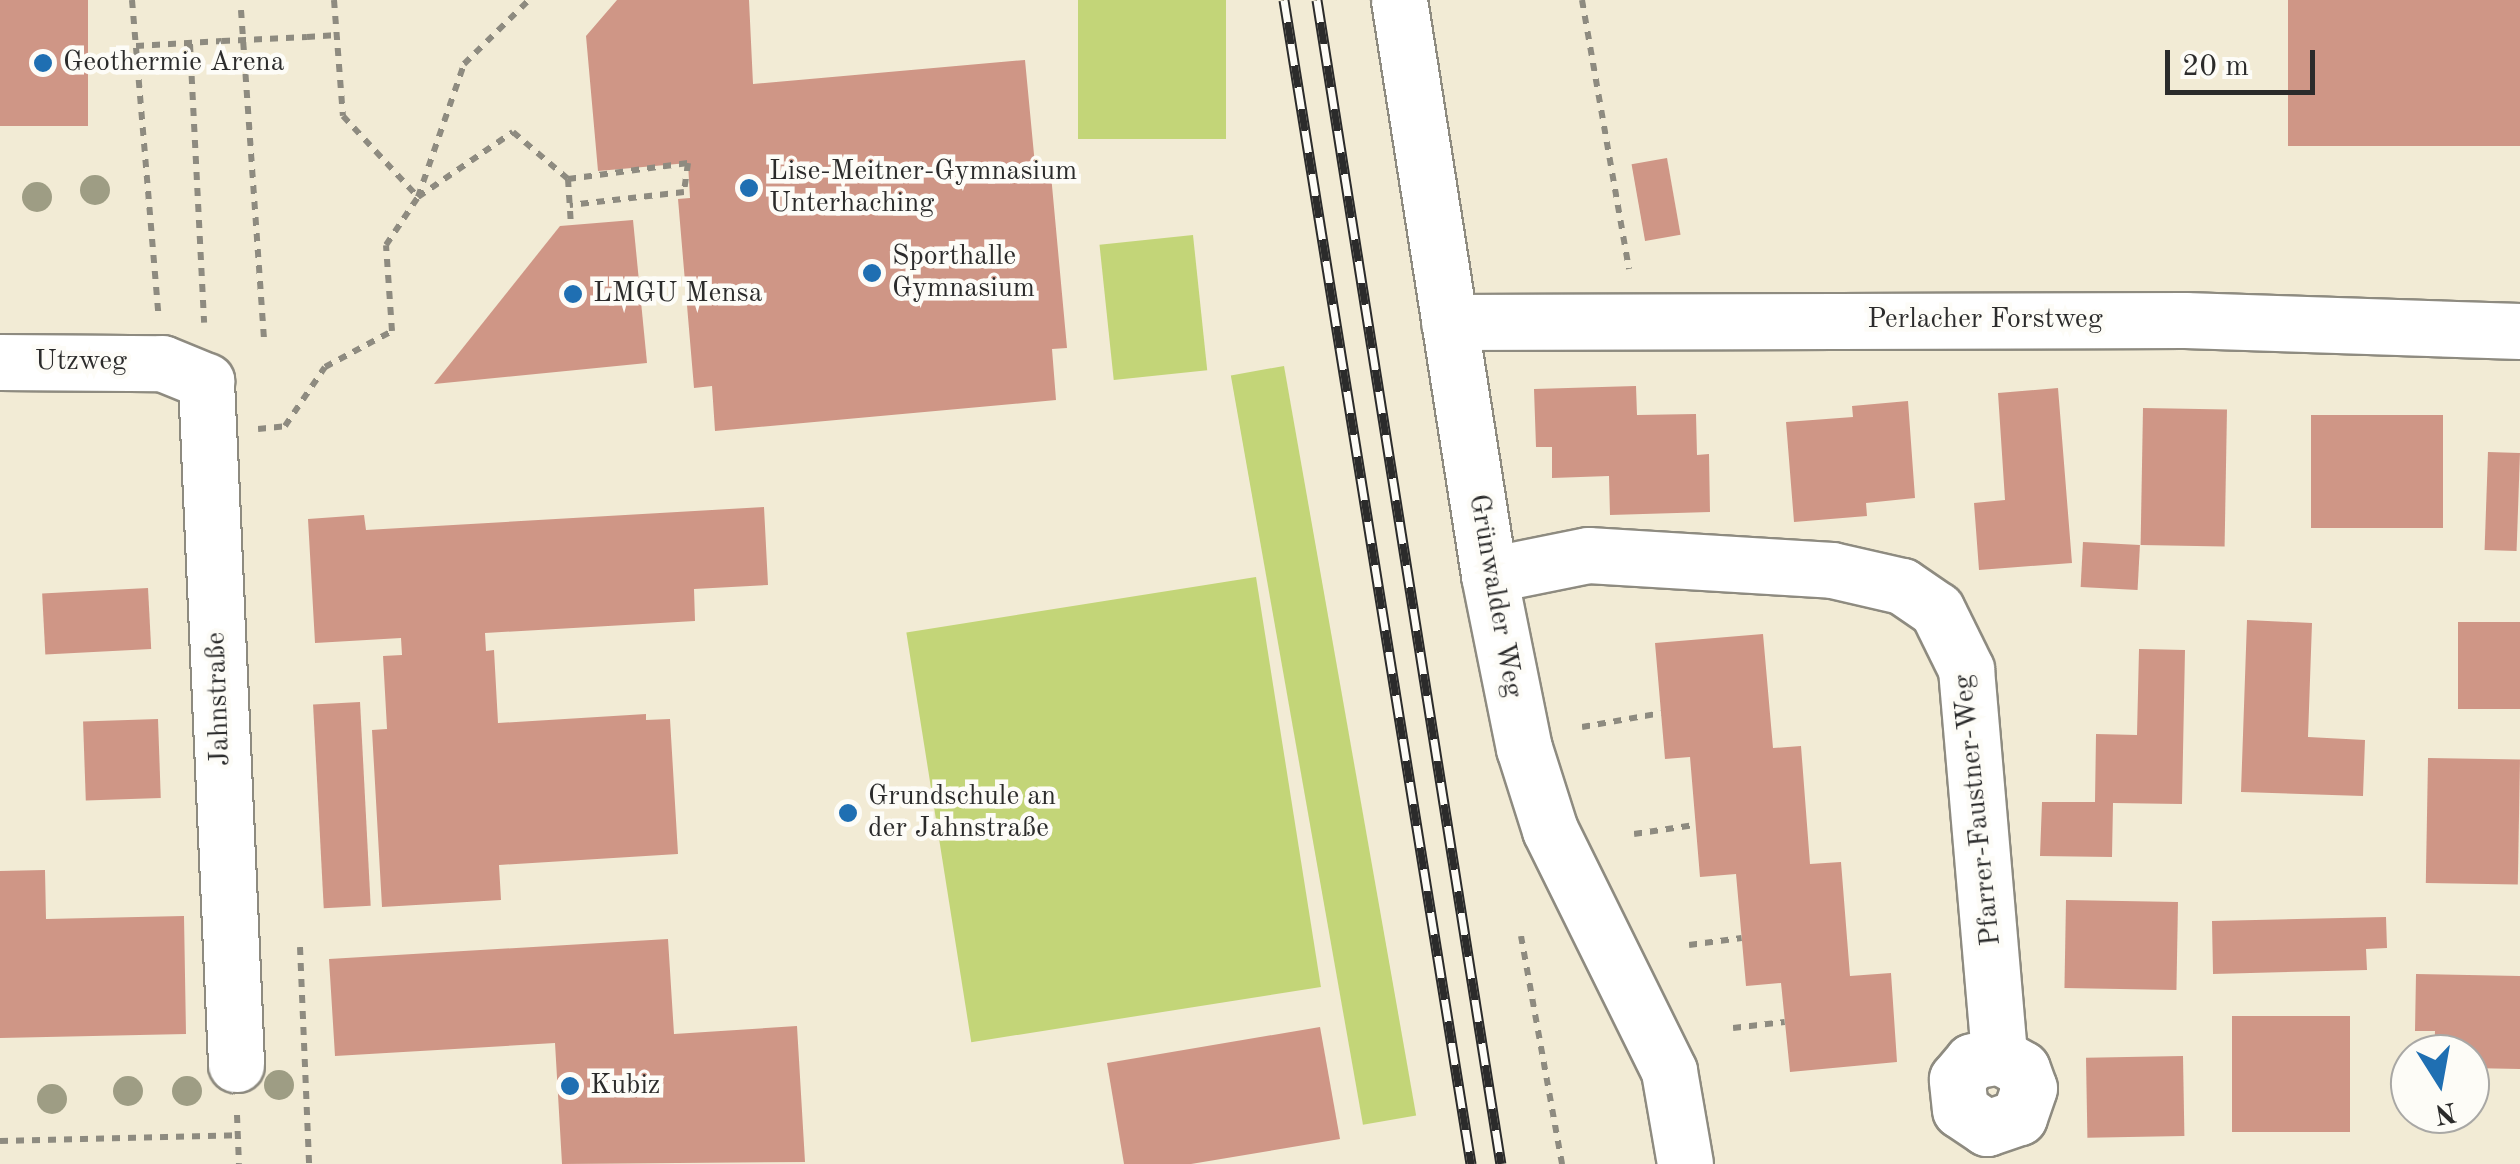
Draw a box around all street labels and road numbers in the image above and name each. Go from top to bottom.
street label: Perlacher Forstweg [1867,303,2103,337]
street label: Utzweg [35,345,127,379]
street label: Grünwalder Weg [1461,492,1529,700]
street label: Jahnstraße [200,631,238,767]
street label: Pfarrer-Faustner-Weg [1947,673,2009,947]

